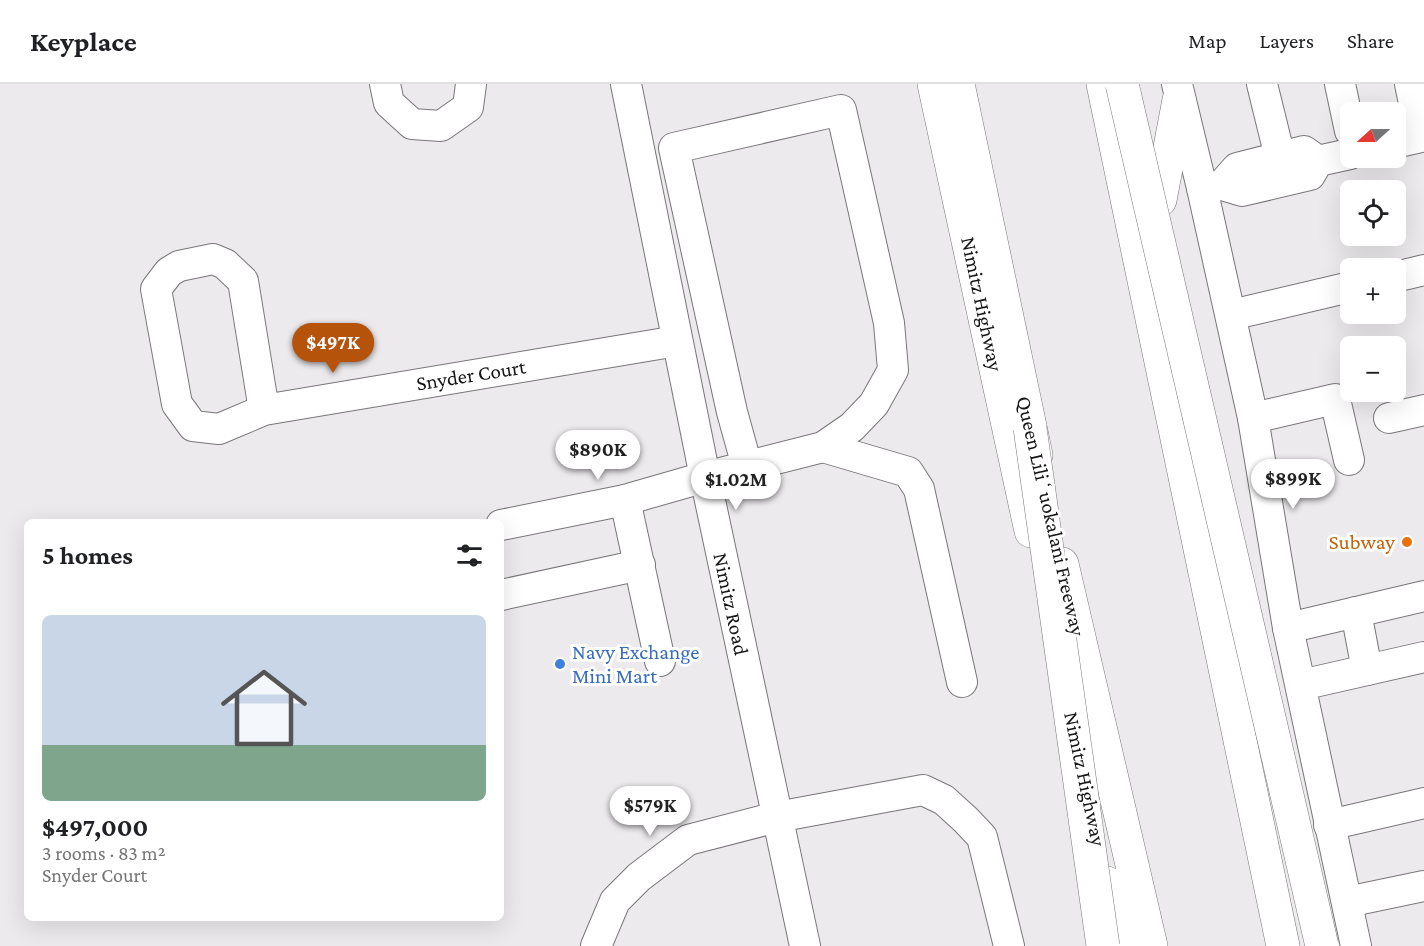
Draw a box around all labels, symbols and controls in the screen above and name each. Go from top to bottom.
text: Keyplace [30,26,137,57]
text: Map [1188,29,1227,53]
text: Layers [1260,29,1314,53]
text: Share [1347,29,1394,53]
north arrow [1340,102,1406,168]
map controls [1340,102,1406,402]
button: locate [1340,180,1406,246]
street label: Nimitz Highway [956,235,1008,374]
button: + [1340,258,1406,324]
pin: $497K [291,323,375,374]
text: $497K [306,331,360,353]
button: − [1340,336,1406,402]
street label: Snyder Court [415,354,528,395]
street label: Queen Liliʻuokalani Freeway [1012,394,1090,639]
pin: $890K [556,430,640,481]
text: $890K [569,438,627,460]
pin: $899K [1251,459,1335,510]
pin: $1.02M [687,460,785,511]
text: $899K [1265,467,1321,489]
text: $1.02M [705,468,767,490]
place label: Subway [1329,530,1395,554]
marker: Subway [1400,535,1414,549]
icon: filters [453,539,486,572]
text: 5 homes [42,541,133,570]
street label: Nimitz Road [708,551,754,657]
place label: Navy Exchange Mini Mart [572,640,700,688]
icon: home [210,654,318,762]
marker: Navy Exchange Mini Mart [553,657,567,671]
street label: Nimitz Highway [1059,710,1111,849]
pin: $579K [608,786,692,837]
text: $579K [624,794,676,816]
text: $497,000 [42,813,148,842]
text: 3 rooms · 83 m² [42,842,165,864]
text: Snyder Court [42,864,147,886]

